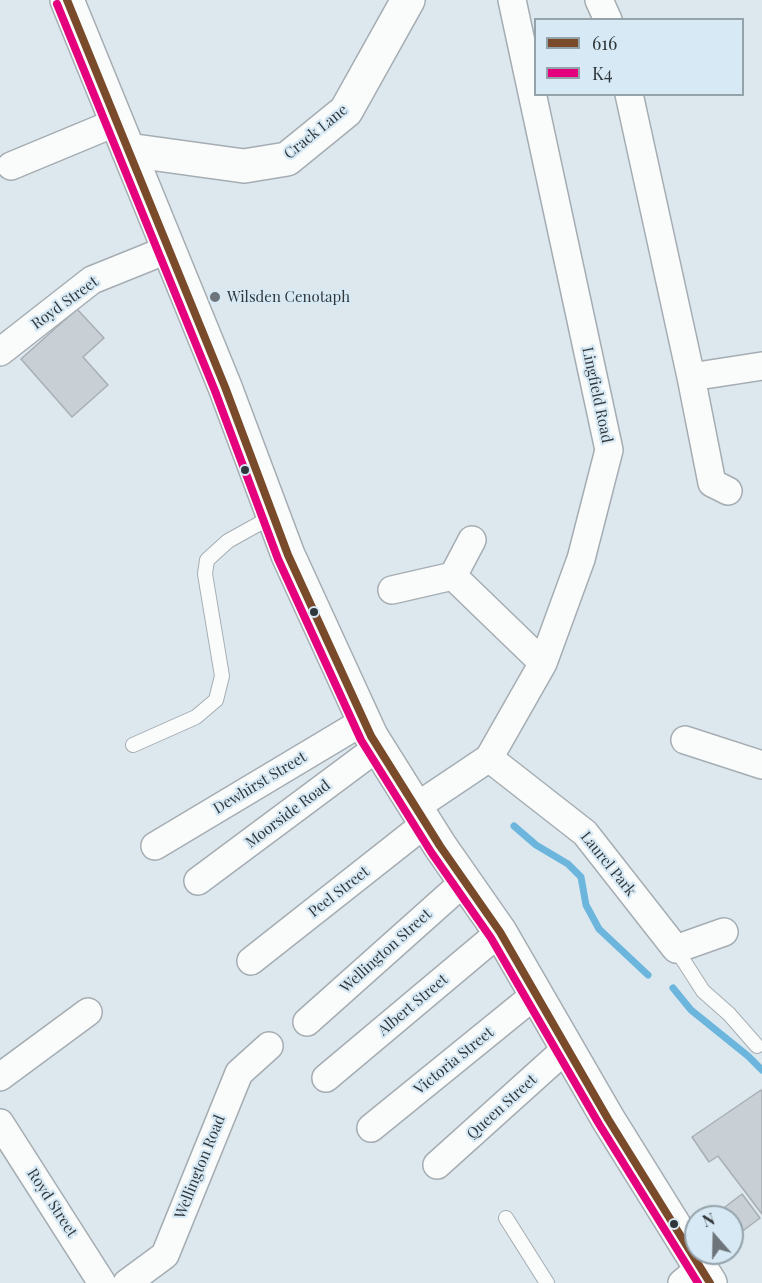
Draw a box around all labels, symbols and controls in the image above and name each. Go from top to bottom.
legend [534,18,744,96]
text: 616 [592,31,617,55]
text: K4 [592,61,613,85]
street label: Crack Lane [281,101,351,163]
street label: Royd Street [28,273,102,333]
place label: Wilsden Cenotaph [227,288,350,306]
marker: Wilsden Cenotaph [208,290,222,304]
street label: Lingfield Road [578,345,616,445]
unlabelled marker [239,464,251,476]
unlabelled marker [308,606,320,618]
street label: Dewhirst Street [210,748,310,818]
street label: Moorside Road [242,776,334,852]
street label: Laurel Park [577,828,639,900]
street label: Peel Street [305,863,373,921]
street label: Wellington Street [337,905,435,997]
street label: Albert Street [374,971,452,1039]
street label: Victoria Street [411,1024,497,1098]
street label: Queen Street [463,1071,541,1143]
street label: Wellington Road [171,1113,229,1221]
street label: Royd Street [23,1165,81,1241]
north arrow [684,1205,744,1265]
text: N [699,1208,717,1231]
unlabelled marker [668,1218,680,1230]

